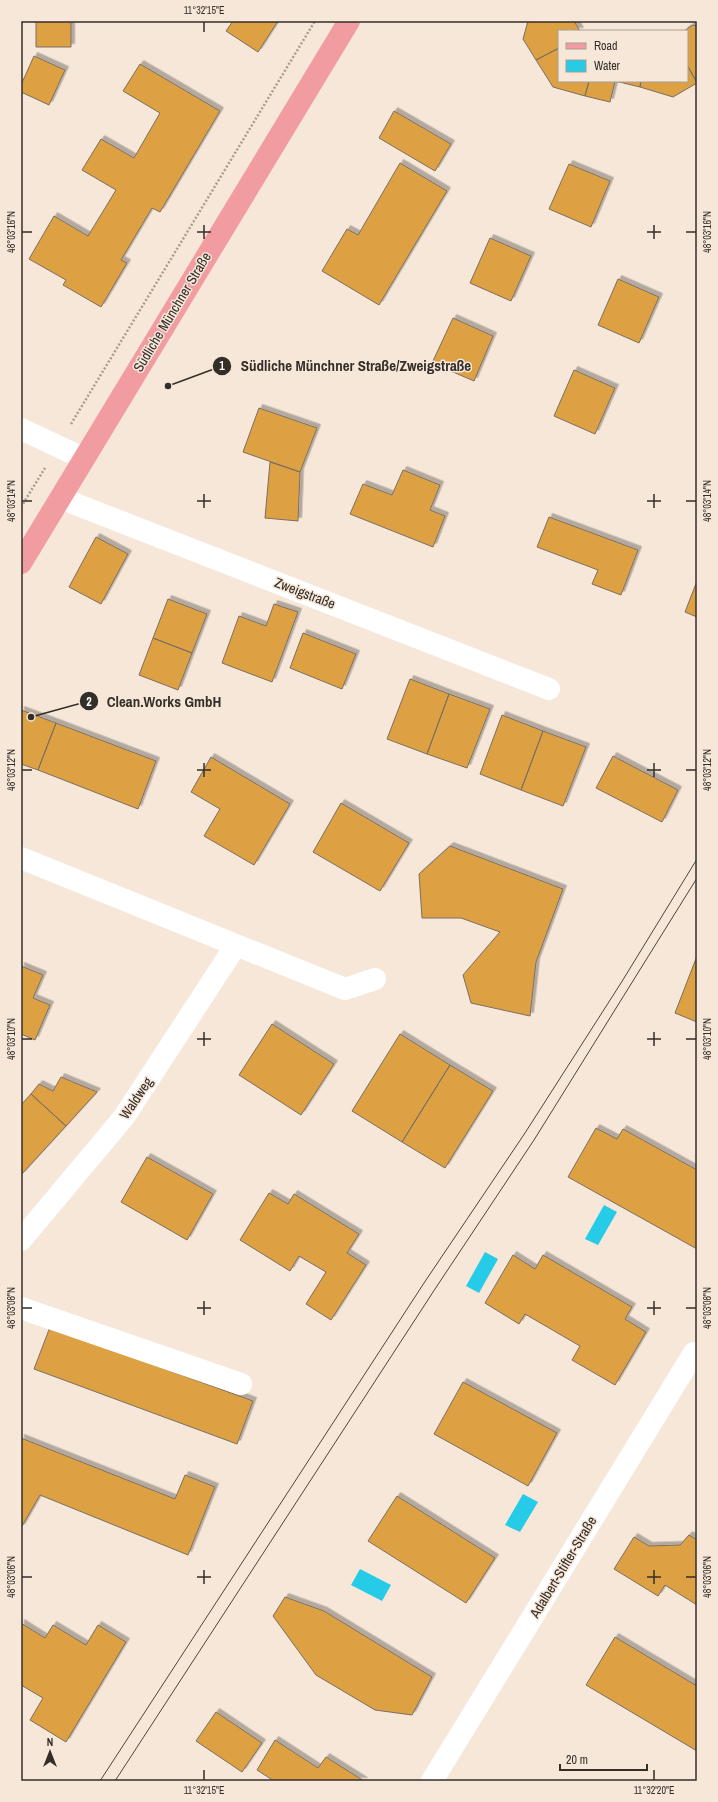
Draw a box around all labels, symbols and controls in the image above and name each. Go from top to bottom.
text: 11°32'15"E [184,4,224,17]
legend [558,30,688,82]
text: Road [594,38,618,54]
text: Water [594,58,621,74]
text: 48°03'16"N [5,211,18,253]
text: 48°03'16"N [701,211,714,253]
street label: Südliche Münchner Straße [129,249,215,375]
callout: Südliche Münchner Straße/Zweigstraße [212,353,479,380]
text: Südliche Münchner Straße/Zweigstraße [241,355,471,376]
text: 1 [219,358,225,374]
text: 48°03'14"N [5,480,18,522]
text: 48°03'14"N [701,480,714,522]
street label: Zweigstraße [272,573,338,613]
callout: Clean.Works GmbH [79,688,229,715]
text: Clean.Works GmbH [107,691,221,712]
text: 2 [86,694,92,710]
text: 48°03'12"N [5,749,18,791]
text: 48°03'12"N [701,749,714,791]
text: 48°03'10"N [5,1018,18,1060]
text: 48°03'10"N [701,1018,714,1060]
street label: Waldweg [115,1073,157,1122]
text: 48°03'08"N [5,1287,18,1329]
text: 48°03'08"N [701,1287,714,1329]
street label: Adalbert-Stifter-Straße [525,1513,600,1622]
text: 48°03'06"N [5,1556,18,1598]
text: 48°03'06"N [701,1556,714,1598]
north arrow [30,1732,70,1772]
text: N [47,1735,53,1749]
scale bar [560,1746,647,1772]
text: 20 m [566,1752,588,1768]
text: 11°32'15"E [184,1784,224,1797]
text: 11°32'20"E [634,1784,674,1797]

